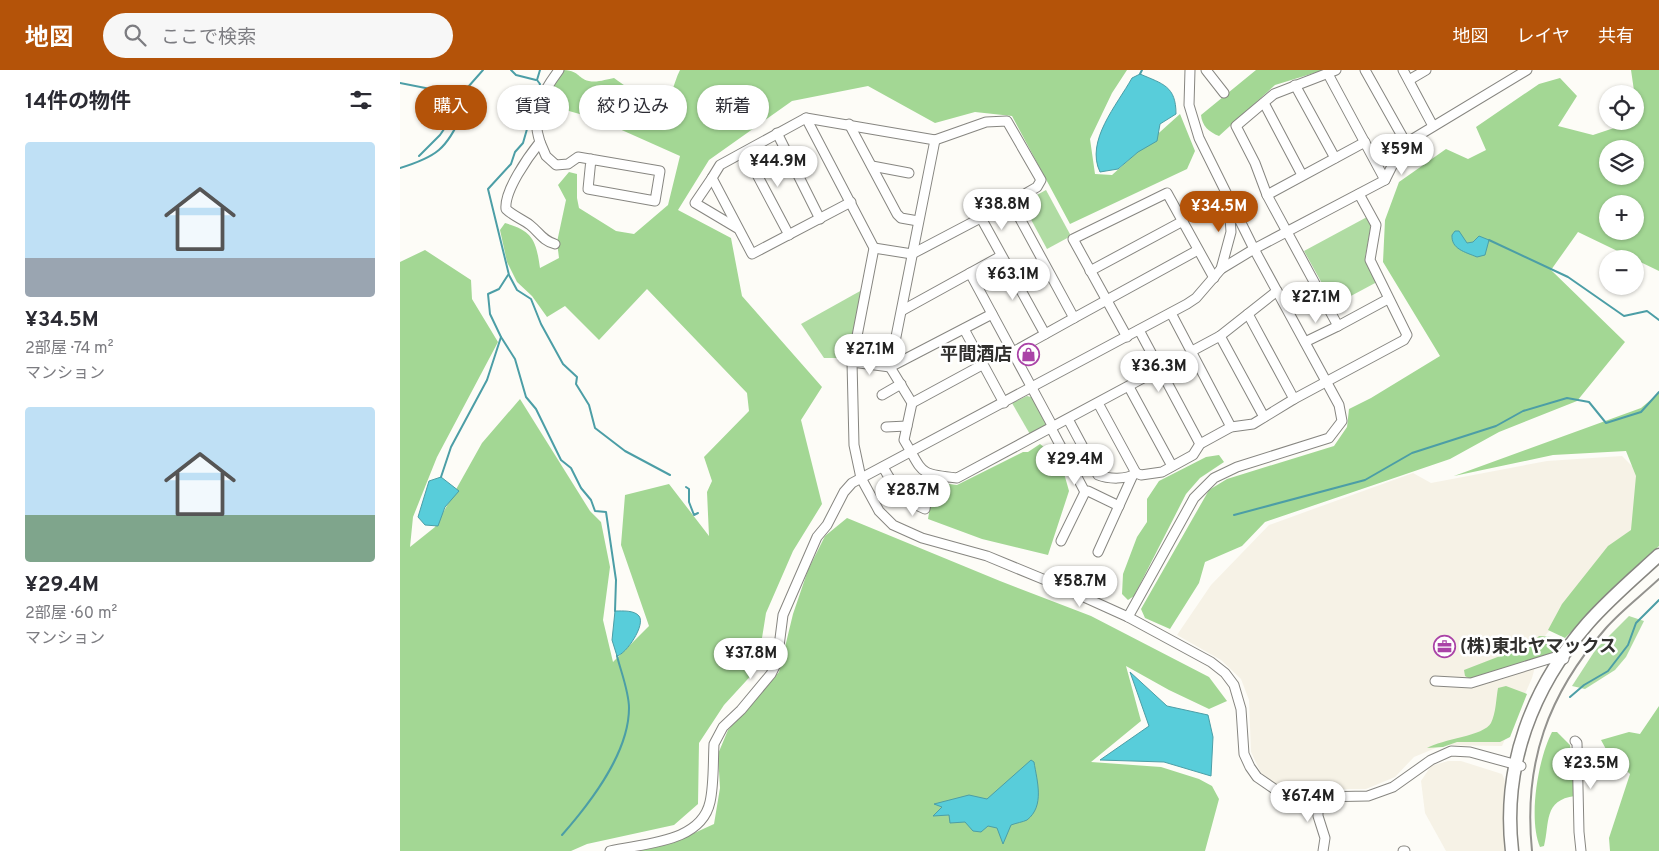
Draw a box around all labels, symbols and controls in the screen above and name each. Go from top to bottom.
search box [103,13,453,58]
icon: search [121,21,149,49]
text: 地図 [25,24,73,54]
text: ここで検索 [161,26,256,50]
text: 地図 [1453,26,1489,49]
text: レイヤ [1517,26,1570,49]
text: 共有 [1598,26,1634,49]
chip: 購入 [415,85,487,130]
chip: 賃貸 [497,85,569,130]
chip: 絞り込み [579,85,687,130]
chip: 新着 [697,85,769,130]
map controls [1599,85,1644,295]
button: locate [1599,85,1644,130]
icon: filters [347,86,375,114]
text: 14件の物件 [25,89,131,116]
pin: ¥59M [1372,134,1432,176]
text: ¥59M [1381,140,1423,160]
button: layers [1599,140,1644,185]
pin: ¥44.9M [737,146,819,188]
text: ¥44.9M [750,152,806,172]
icon: home [155,174,245,264]
pin: ¥38.8M [961,189,1043,231]
pin: ¥34.5M [1178,190,1260,233]
text: ¥38.8M [974,195,1030,215]
button: + [1599,195,1644,240]
text: ¥34.5M [1191,197,1247,217]
button: − [1599,250,1644,295]
pin: ¥63.1M [972,258,1054,301]
text: ¥63.1M [987,265,1039,285]
pin: ¥27.1M [1275,282,1357,324]
text: ¥27.1M [1291,288,1341,308]
text: ¥34.5M [25,307,99,334]
pin: ¥27.1M [829,334,911,376]
text: 2部屋 · 74 m² [25,339,113,359]
text: ¥27.1M [845,340,895,360]
shop icon: 平間酒店 [1016,343,1040,367]
place label: 平間酒店 [940,344,1012,367]
pin: ¥36.3M [1118,350,1200,393]
text: ¥36.3M [1131,357,1187,377]
text: マンション [25,364,105,384]
icon: home [155,439,245,529]
pin: ¥29.4M [1034,444,1116,486]
text: ¥29.4M [1047,450,1103,470]
pin: ¥28.7M [872,474,954,517]
text: ¥28.7M [886,481,940,501]
pin: ¥58.7M [1039,566,1121,608]
text: ¥29.4M [25,572,99,599]
text: ¥58.7M [1053,572,1107,592]
text: 2部屋 · 60 m² [25,604,117,624]
text: マンション [25,629,105,649]
office icon: (株)東北ヤマックス [1432,635,1456,659]
place label: (株)東北ヤマックス [1460,636,1617,659]
pin: ¥37.8M [710,638,792,680]
text: ¥37.8M [725,644,777,664]
pin: ¥23.5M [1550,748,1632,790]
text: ¥23.5M [1563,754,1619,774]
pin: ¥67.4M [1267,780,1349,823]
text: ¥67.4M [1281,787,1335,807]

